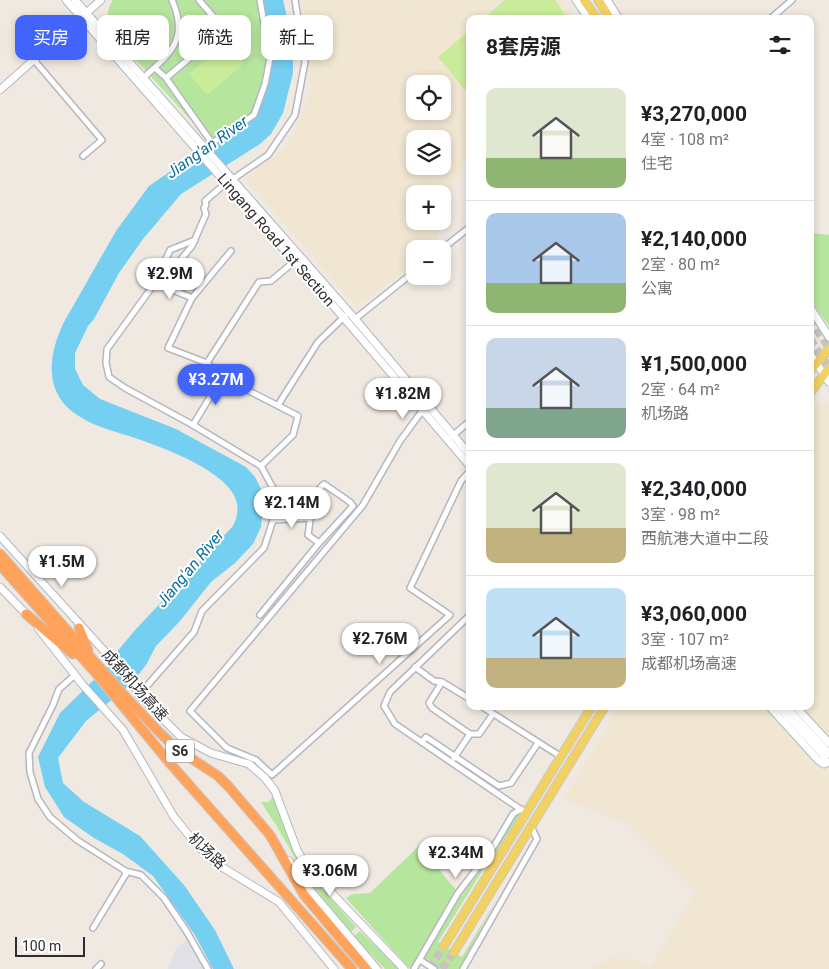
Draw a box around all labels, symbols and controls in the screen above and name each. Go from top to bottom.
chip: 买房 [15,15,87,60]
chip: 租房 [97,15,169,60]
chip: 筛选 [179,15,251,60]
chip: 新上 [261,15,333,60]
icon: filters [766,31,794,59]
text: 8套房源 [486,35,561,59]
map controls [406,75,451,285]
button: locate [406,75,451,120]
text: ¥3,270,000 [641,102,747,126]
icon: home [526,108,586,168]
water label: Jiang'an River [162,111,252,182]
button: layers [406,130,451,175]
text: 4室 · 108 m² [641,130,729,149]
text: 住宅 [641,154,673,173]
street label: Lingang Road 1st Section [213,170,339,310]
button: + [406,185,451,230]
text: ¥2,140,000 [641,227,747,251]
icon: home [526,233,586,293]
button: − [406,240,451,285]
text: 2室 · 80 m² [641,255,720,274]
pin: ¥2.9M [135,258,205,300]
text: ¥2.9M [147,264,193,283]
text: 公寓 [641,279,673,298]
text: ¥1,500,000 [641,352,747,376]
icon: home [526,358,586,418]
pin: ¥3.27M [175,364,257,406]
text: ¥3.27M [189,370,243,389]
pin: ¥1.82M [362,378,444,420]
text: 2室 · 64 m² [641,380,720,399]
text: ¥1.82M [376,384,430,403]
text: 机场路 [641,404,689,423]
text: ¥2,340,000 [641,477,747,501]
icon: home [526,483,586,543]
pin: ¥2.14M [251,486,333,529]
text: ¥2.14M [265,493,319,512]
text: 3室 · 98 m² [641,505,720,524]
water label: Jiang'an River [152,525,228,611]
text: 西航港大道中二段 [641,529,769,548]
pin: ¥1.5M [27,546,97,588]
text: ¥1.5M [39,552,85,571]
text: ¥3,060,000 [641,602,747,626]
icon: home [526,608,586,668]
pin: ¥2.76M [339,622,421,665]
text: ¥2.76M [353,629,407,648]
text: 3室 · 107 m² [641,630,729,649]
street label: 成都机场高速 [98,646,172,724]
text: 成都机场高速 [641,654,737,673]
road number: S6 [166,739,194,762]
street label: 机场路 [184,829,230,873]
pin: ¥2.34M [415,836,497,879]
text: ¥2.34M [429,843,483,862]
pin: ¥3.06M [289,854,371,897]
text: ¥3.06M [303,861,357,880]
scale bar [15,934,85,957]
text: 100 m [22,938,61,954]

